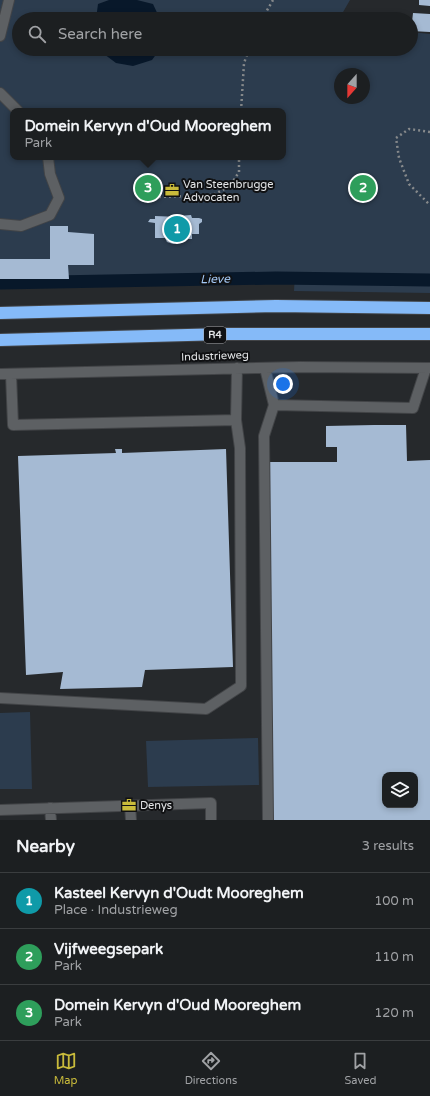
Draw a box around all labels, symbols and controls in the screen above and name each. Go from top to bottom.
search box [12,12,418,56]
icon: search [26,23,48,45]
text: Search here [58,25,142,43]
north arrow [334,68,370,104]
popup [10,108,286,160]
text: Domein Kervyn d'Oud Mooreghem [24,117,272,135]
text: Park [24,135,52,151]
pin: 3 [135,173,161,203]
pin: 2 [350,173,376,203]
place label: Van Steenbrugge Advocaten [183,178,274,204]
office icon: Van Steenbrugge Advocaten [164,182,180,198]
pin: 1 [164,214,190,244]
water label: Lieve [200,272,231,286]
road number: R4 [204,327,226,343]
street label: Industrieweg [181,348,249,364]
your location [273,374,293,394]
map controls [382,772,418,808]
button: layers [382,772,418,808]
office icon: Denys [121,797,137,813]
place label: Denys [140,799,172,812]
text: Nearby [16,836,75,857]
text: 3 results [362,838,414,854]
text: Kasteel Kervyn d'Oudt Mooreghem [54,884,304,902]
text: 1 [25,893,33,909]
text: 100 m [374,893,414,909]
text: Place · Industrieweg [54,902,178,918]
text: Vijfweegsepark [54,940,163,958]
text: 2 [25,949,33,965]
text: 110 m [374,949,414,965]
text: Park [54,958,82,974]
text: Domein Kervyn d'Oud Mooreghem [54,996,301,1014]
text: 3 [25,1005,33,1021]
text: 120 m [374,1005,414,1021]
text: Park [54,1014,82,1030]
tab: Map [54,1050,77,1087]
tab: Directions [185,1050,237,1087]
tab: Saved [345,1050,376,1087]

